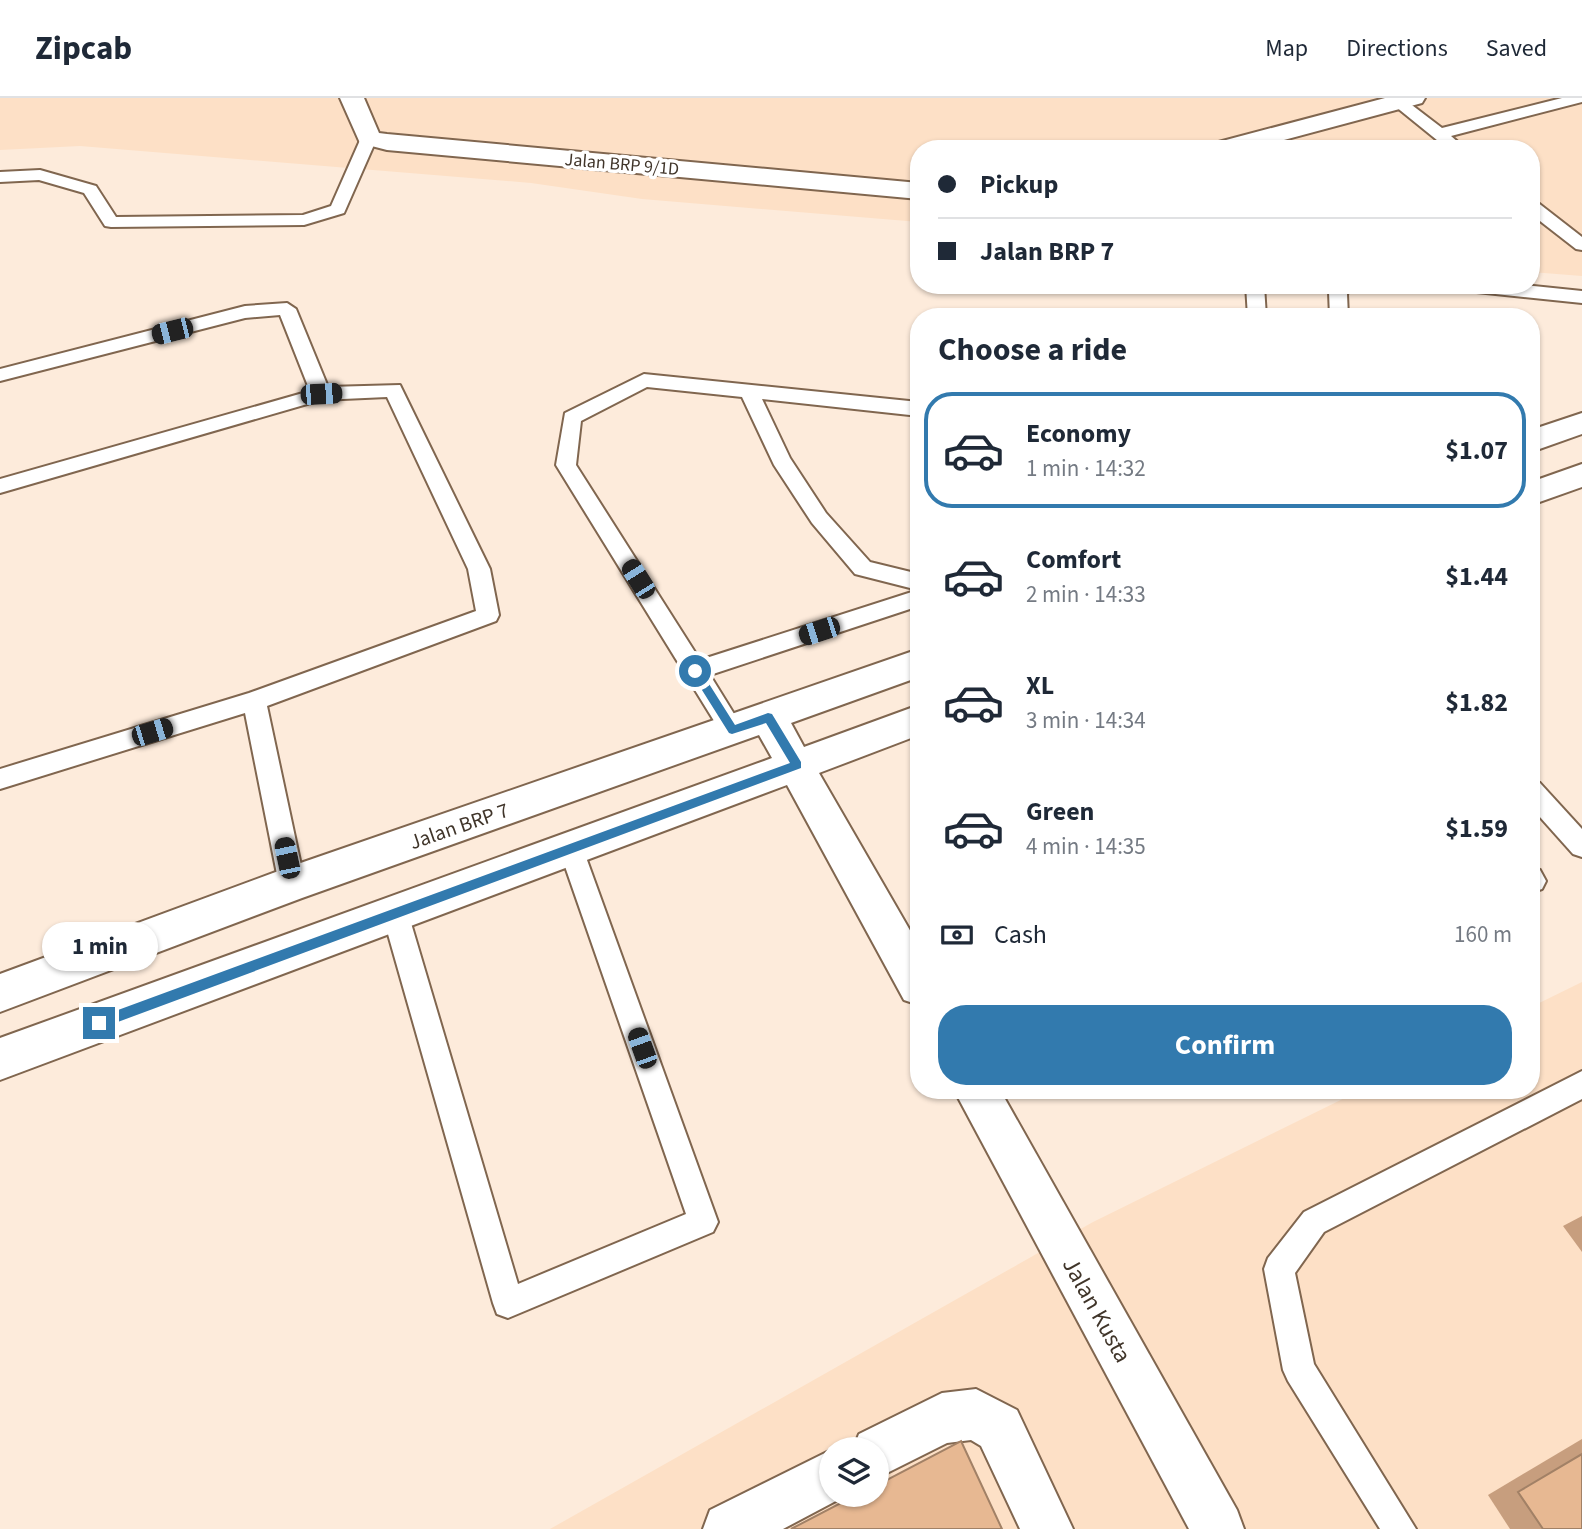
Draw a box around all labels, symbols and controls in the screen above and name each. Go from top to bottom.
text: Zipcab [35,25,132,72]
text: Map [1265,31,1308,66]
text: Directions [1346,31,1448,66]
text: Saved [1486,31,1547,66]
street label: Jalan BRP 9/1D [564,147,680,182]
text: Pickup [980,166,1058,203]
text: Jalan BRP 7 [980,233,1114,270]
car [150,316,195,346]
text: Choose a ride [938,327,1127,373]
car [300,382,343,406]
text: Economy [1026,415,1131,452]
icon: car [942,419,1005,482]
text: $1.07 [1445,432,1508,469]
text: 1 min · 14:32 [1026,452,1146,485]
text: Comfort [1026,541,1121,578]
icon: car [942,545,1005,608]
car [618,556,659,602]
text: $1.44 [1445,558,1508,595]
text: 2 min · 14:33 [1026,578,1146,611]
car [796,615,843,647]
route start [679,655,711,687]
text: XL [1026,667,1054,704]
icon: car [942,671,1005,734]
text: $1.82 [1445,684,1508,721]
text: 3 min · 14:34 [1026,704,1146,737]
car [129,716,176,748]
text: Green [1026,793,1094,830]
street label: Jalan BRP 7 [405,795,513,857]
icon: car [942,797,1005,860]
text: $1.59 [1445,810,1508,847]
text: 4 min · 14:35 [1026,830,1146,863]
car [273,835,302,881]
icon: cash [938,916,976,954]
text: Cash [994,916,1047,953]
text: 160 m [1454,918,1512,951]
callout: 1 min [41,922,157,970]
text: 1 min [72,930,128,963]
button: Confirm [938,1005,1512,1085]
route end [83,1007,115,1039]
car [625,1025,660,1071]
street label: Jalan Kusta [1053,1251,1140,1369]
map controls [819,1437,889,1507]
button: layers [819,1437,889,1507]

